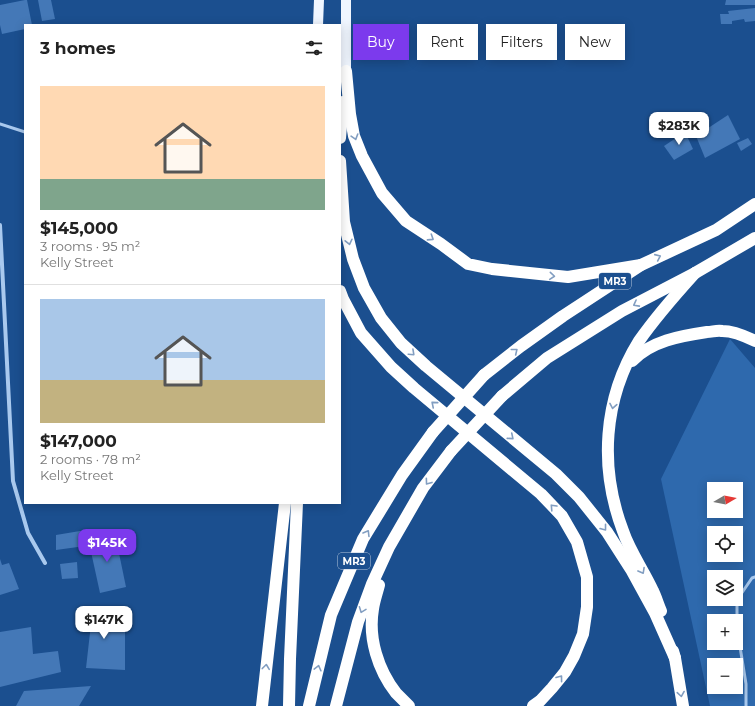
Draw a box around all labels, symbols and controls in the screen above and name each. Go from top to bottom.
chip: Buy [353,24,409,60]
chip: Rent [417,24,478,60]
chip: Filters [486,24,557,60]
chip: New [565,24,625,60]
icon: filters [303,37,325,59]
text: 3 homes [40,38,115,58]
icon: home [147,112,219,184]
pin: $283K [651,112,707,146]
text: $283K [658,117,700,133]
one-way arrow [350,133,359,140]
text: $145,000 [40,218,118,238]
one-way arrow [427,233,434,241]
text: 3 rooms · 95 m² [40,238,140,254]
one-way arrow [344,238,353,245]
one-way arrow [655,253,662,261]
text: Kelly Street [40,254,113,270]
one-way arrow [549,271,555,280]
road number: MR3 [599,273,631,289]
one-way arrow [633,299,640,307]
icon: home [147,325,219,397]
one-way arrow [407,348,415,356]
one-way arrow [510,348,517,355]
one-way arrow [431,402,438,409]
one-way arrow [609,403,617,409]
text: $147,000 [40,431,117,451]
one-way arrow [507,432,514,439]
text: 2 rooms · 78 m² [40,451,141,467]
text: Kelly Street [40,467,113,483]
one-way arrow [425,478,433,485]
north arrow [707,482,743,518]
map controls [707,482,743,694]
one-way arrow [551,504,558,512]
one-way arrow [599,523,606,530]
button: locate [707,526,743,562]
pin: $145K [79,529,135,563]
one-way arrow [362,530,369,537]
text: $145K [87,534,127,550]
road number: MR3 [338,553,370,569]
one-way arrow [638,567,645,574]
button: layers [707,570,743,606]
pin: $147K [76,606,132,640]
one-way arrow [359,606,367,613]
text: $147K [84,611,124,627]
button: + [707,614,743,650]
button: − [707,658,743,694]
one-way arrow [261,664,270,670]
one-way arrow [313,665,322,672]
one-way arrow [555,675,562,682]
one-way arrow [676,691,685,697]

